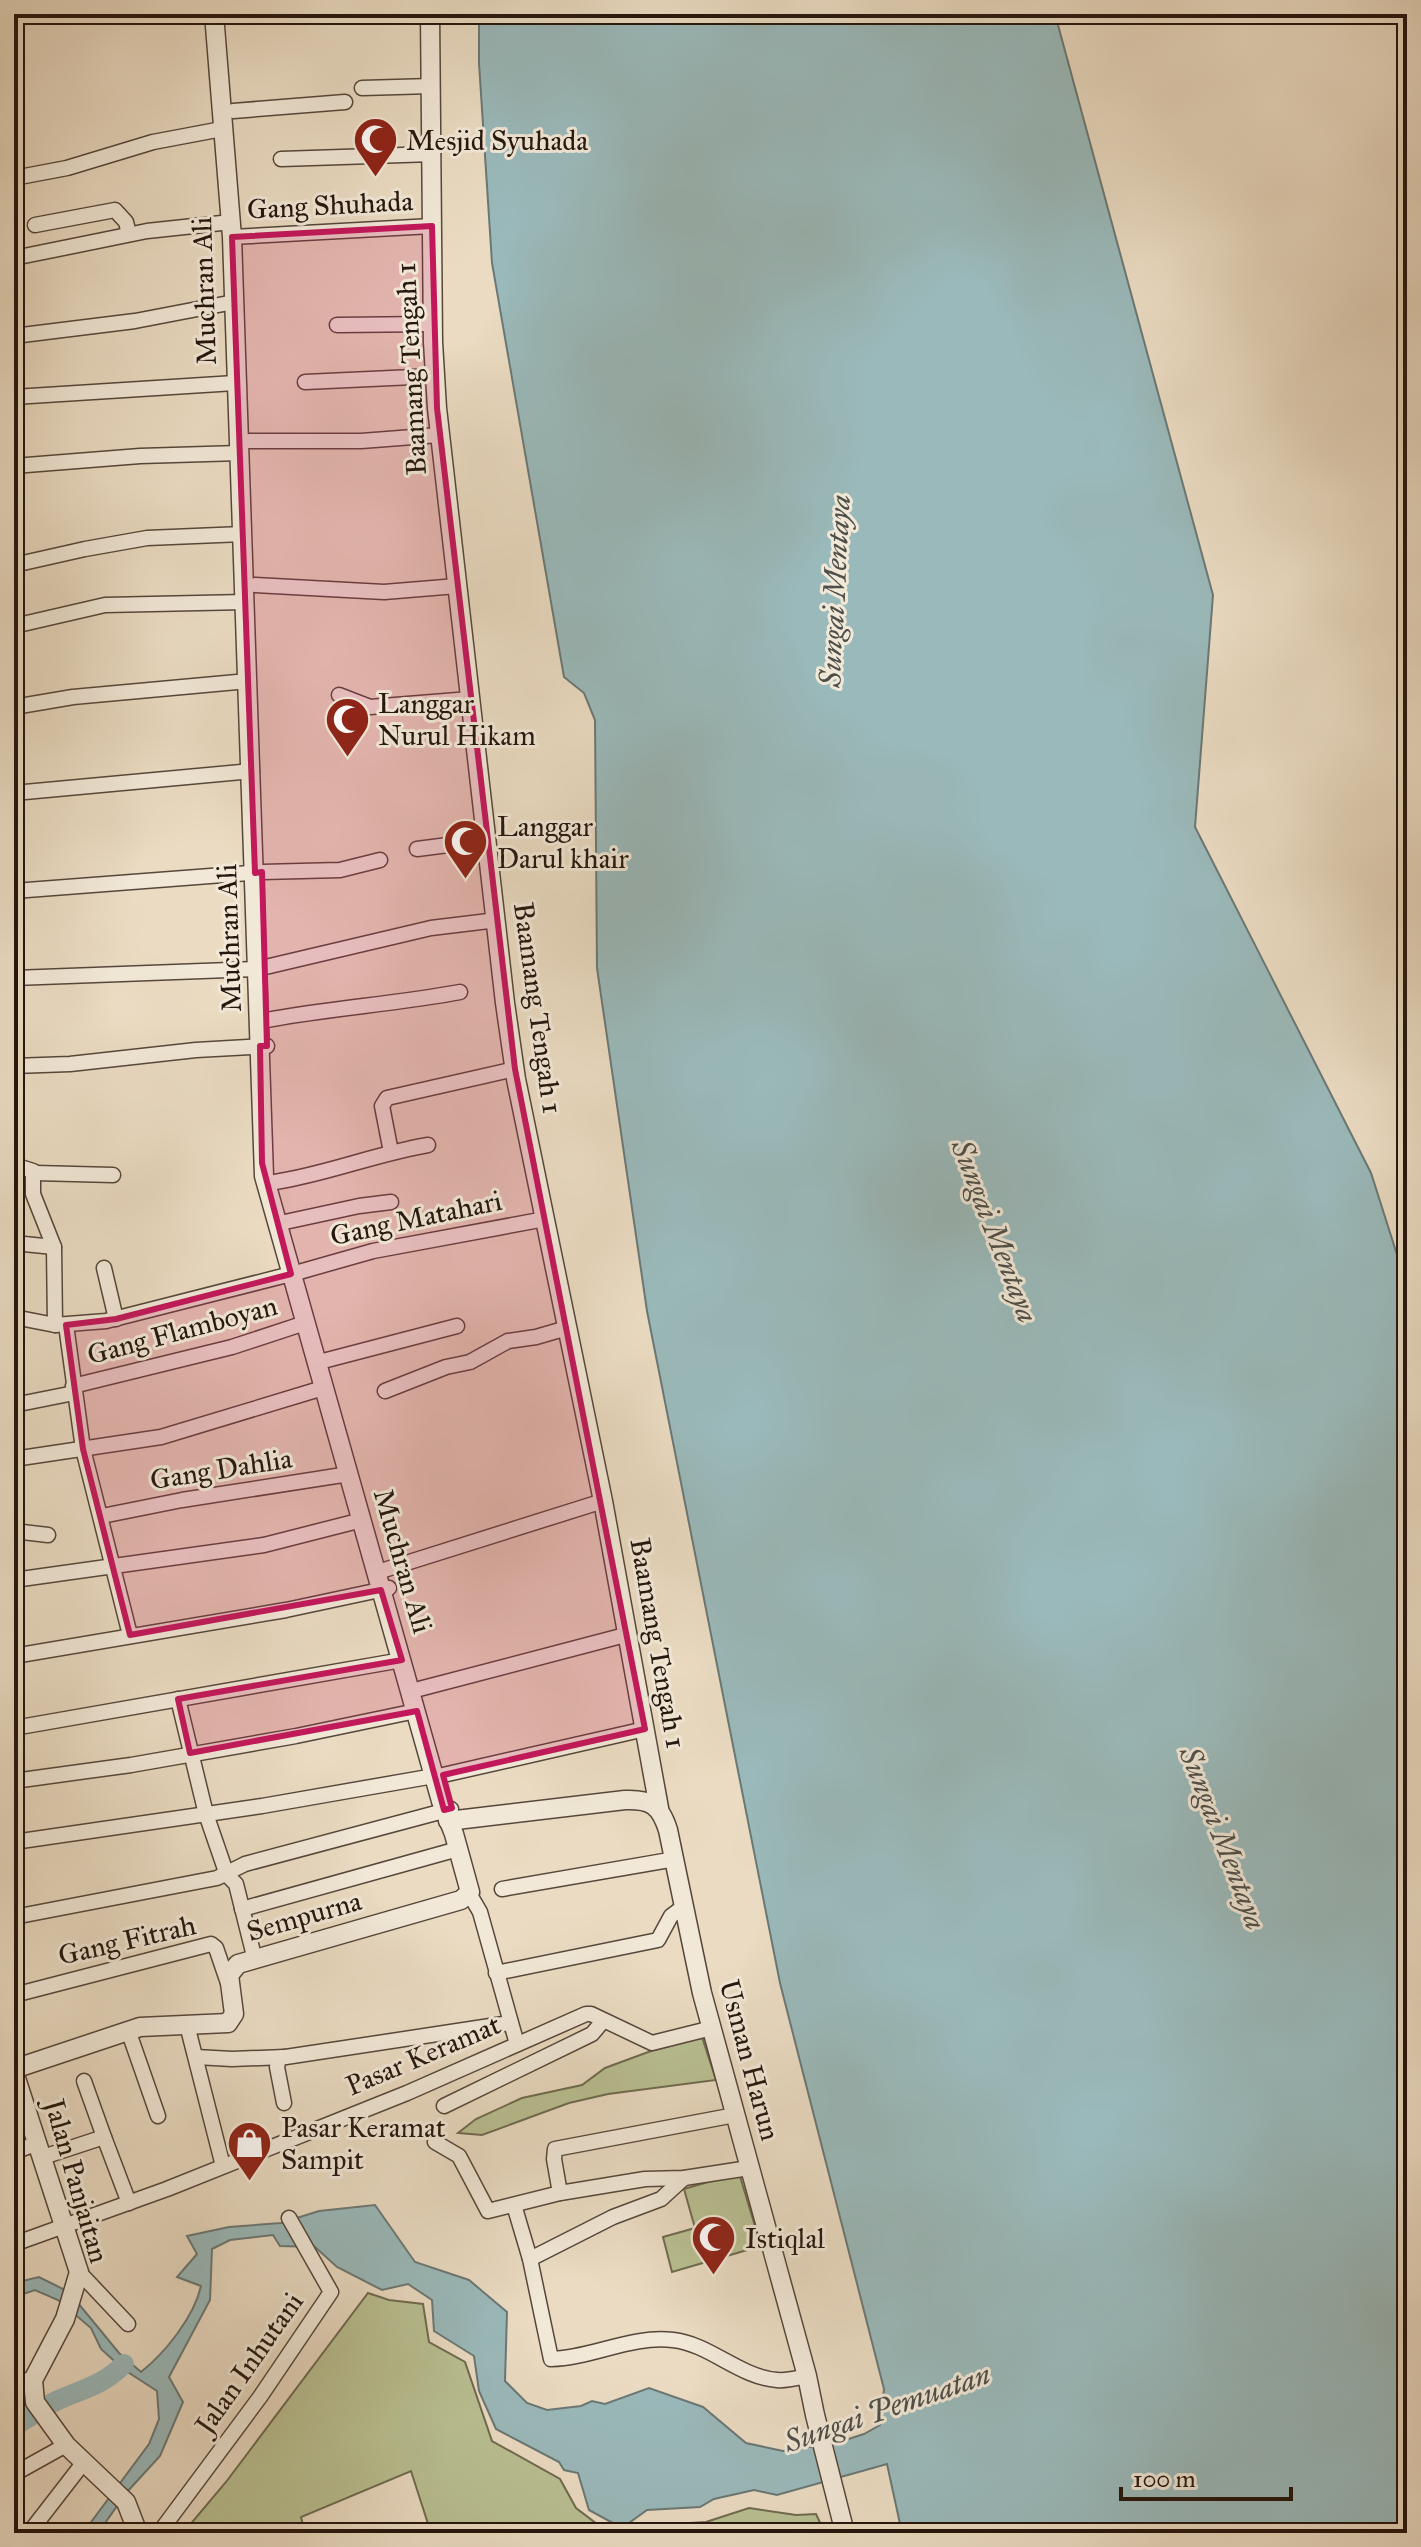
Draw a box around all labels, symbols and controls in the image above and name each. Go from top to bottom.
mosque icon: Mesjid Syuhada [351,116,399,179]
place label: Mesjid Syuhada [406,123,588,158]
street label: Gang Shuhada [246,183,414,227]
street label: Muchran Ali [184,216,224,366]
street label: Baamang Tengah 1 [388,262,434,476]
water label: Sungai Mentaya [812,494,858,689]
place label: Langgar Nurul Hikam [378,686,536,753]
mosque icon: Langgar Nurul Hikam [323,695,371,758]
place label: Langgar Darul khair [497,809,629,876]
mosque icon: Langgar Darul khair [442,818,490,881]
street label: Muchran Ali [209,863,249,1013]
street label: Baamang Tengah 1 [506,900,570,1116]
water label: Sungai Mentaya [943,1134,1046,1327]
street label: Gang Matahari [327,1183,505,1253]
street label: Gang Flamboyan [83,1288,281,1372]
street label: Gang Dahlia [148,1440,295,1497]
street label: Muchran Ali [366,1485,440,1637]
street label: Baamang Tengah 1 [622,1535,694,1751]
water label: Sungai Mentaya [1171,1741,1274,1934]
street label: Sempurna [243,1883,366,1949]
street label: Gang Fitrah [55,1907,200,1973]
street label: Usman Harun [712,1976,788,2144]
street label: Pasar Keramat [340,2007,506,2103]
street label: Jalan Panjaitan [36,2092,117,2267]
place label: Pasar Keramat Sampit [281,2110,446,2177]
shop icon: Pasar Keramat Sampit [226,2119,274,2182]
mosque icon: Istiqlal [690,2214,738,2277]
place label: Istiqlal [745,2221,825,2256]
street label: Jalan Inhutani [186,2285,311,2443]
water label: Sungai Pemuatan [778,2356,995,2460]
scale bar [1121,2451,1291,2501]
text: 100 m [1133,2464,1196,2494]

